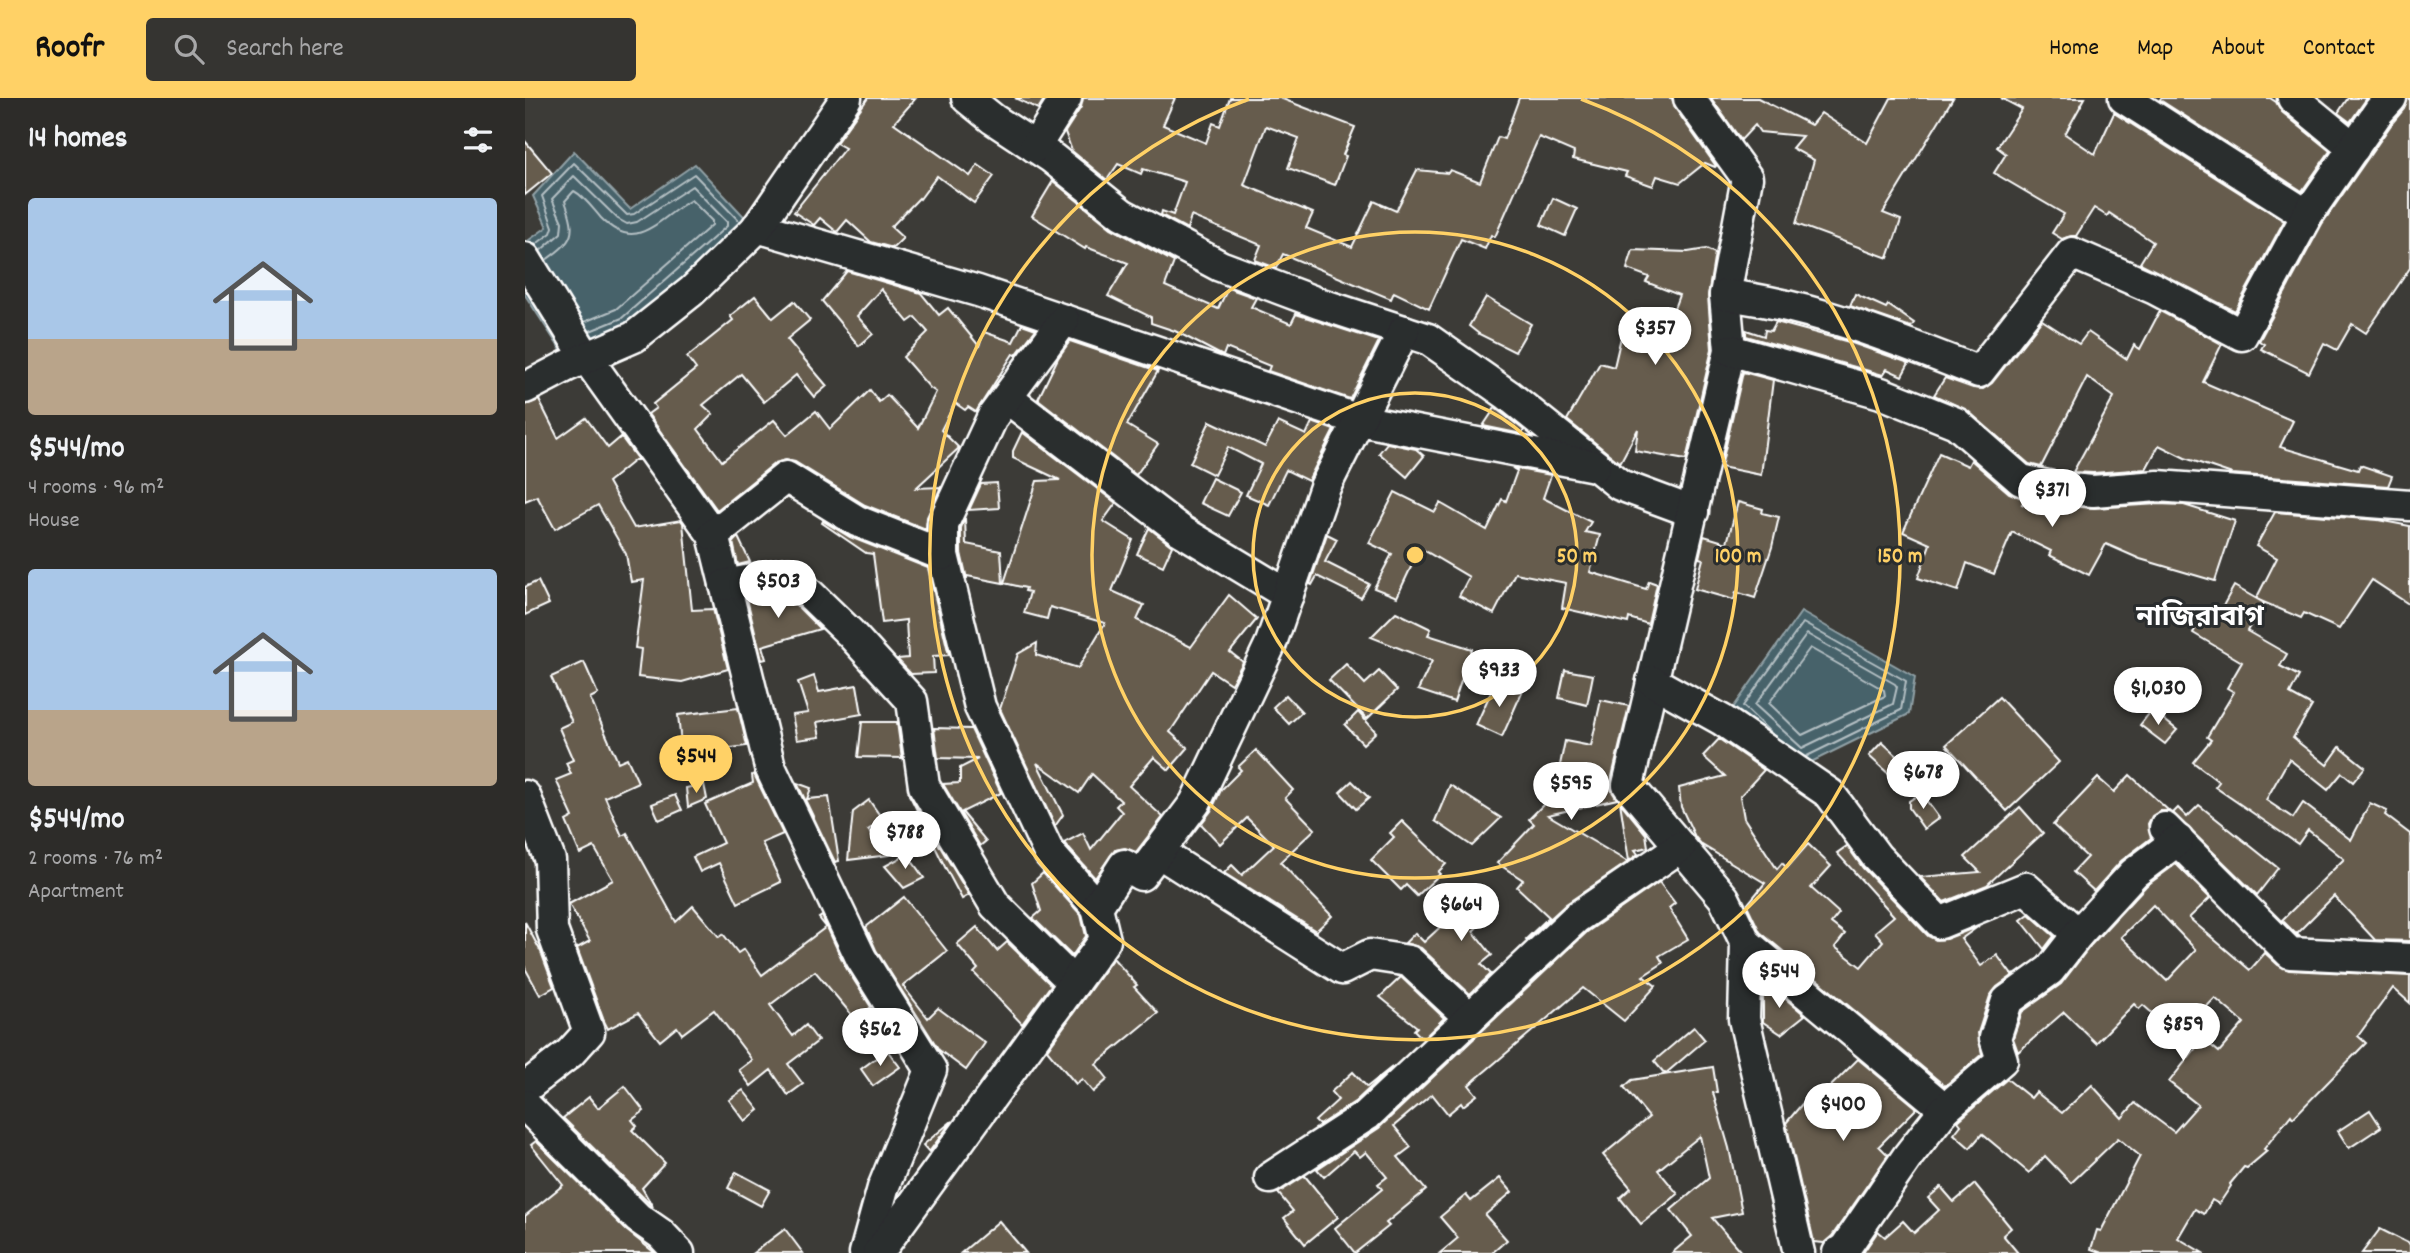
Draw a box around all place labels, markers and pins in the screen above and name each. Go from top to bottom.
pin: $357 [1614,308,1696,367]
pin: $371 [2011,470,2093,529]
centre of rings [1403,543,1427,567]
pin: $503 [737,560,819,620]
pin: $933 [1458,650,1540,709]
pin: $1,030 [2101,668,2215,727]
pin: $544 [655,736,737,795]
pin: $678 [1882,752,1964,811]
pin: $595 [1530,762,1612,822]
pin: $788 [864,812,946,871]
pin: $664 [1420,884,1502,943]
pin: $544 [1738,950,1820,1010]
pin: $859 [2142,1004,2224,1063]
pin: $562 [839,1009,921,1068]
pin: $400 [1802,1084,1884,1143]

